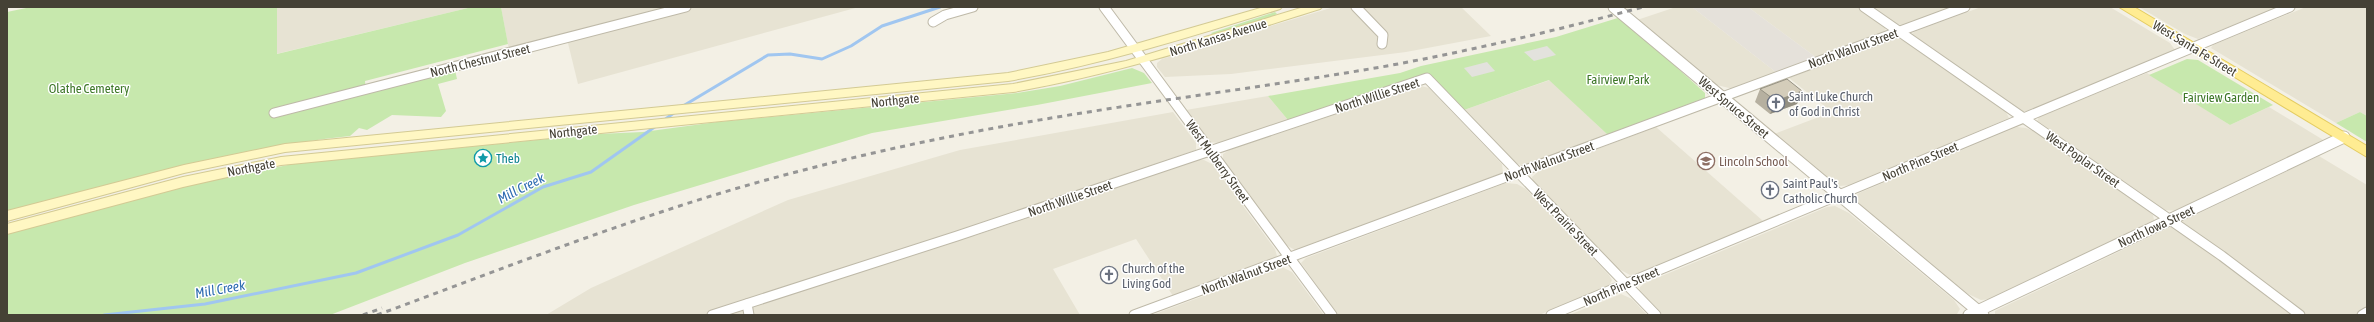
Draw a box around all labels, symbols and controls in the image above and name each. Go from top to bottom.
street label: North Kansas Avenue [1168,16,1269,59]
street label: West Santa Fe Street [2150,17,2240,80]
street label: North Walnut Street [1806,25,1900,72]
street label: North Chestnut Street [429,41,532,80]
park label: Fairview Park [1586,72,1650,87]
street label: West Spruce Street [1695,73,1772,142]
street label: North Willie Street [1333,75,1421,116]
park label: Olathe Cemetery [49,81,130,96]
place label: Saint Luke Church of God in Christ [1789,89,1873,119]
street label: Northgate [870,90,920,110]
park label: Fairview Garden [2183,90,2259,105]
church icon: Saint Luke Church of God in Christ [1766,93,1786,113]
street label: West Mulberry Street [1182,117,1253,206]
street label: Northgate [548,121,598,141]
street label: West Poplar Street [2043,128,2123,191]
street label: North Walnut Street [1502,138,1596,185]
street label: North Pine Street [1880,139,1961,184]
place icon: Theb [473,148,493,168]
place label: Theb [496,151,520,166]
school or university icon: Lincoln School [1696,151,1716,171]
place label: Lincoln School [1719,154,1789,169]
street label: Northgate [226,155,276,179]
water label: Mill Creek [495,169,548,207]
place label: Saint Paul's Catholic Church [1783,176,1857,206]
street label: North Willie Street [1026,177,1114,220]
church icon: Saint Paul's Catholic Church [1760,180,1780,200]
street label: West Prairie Street [1530,186,1601,259]
street label: North Iowa Street [2116,202,2197,251]
street label: North Walnut Street [1199,251,1293,298]
place label: Church of the Living God [1122,261,1185,291]
street label: North Pine Street [1581,264,1662,309]
church icon: Church of the Living God [1099,265,1119,285]
water label: Mill Creek [194,277,247,301]

